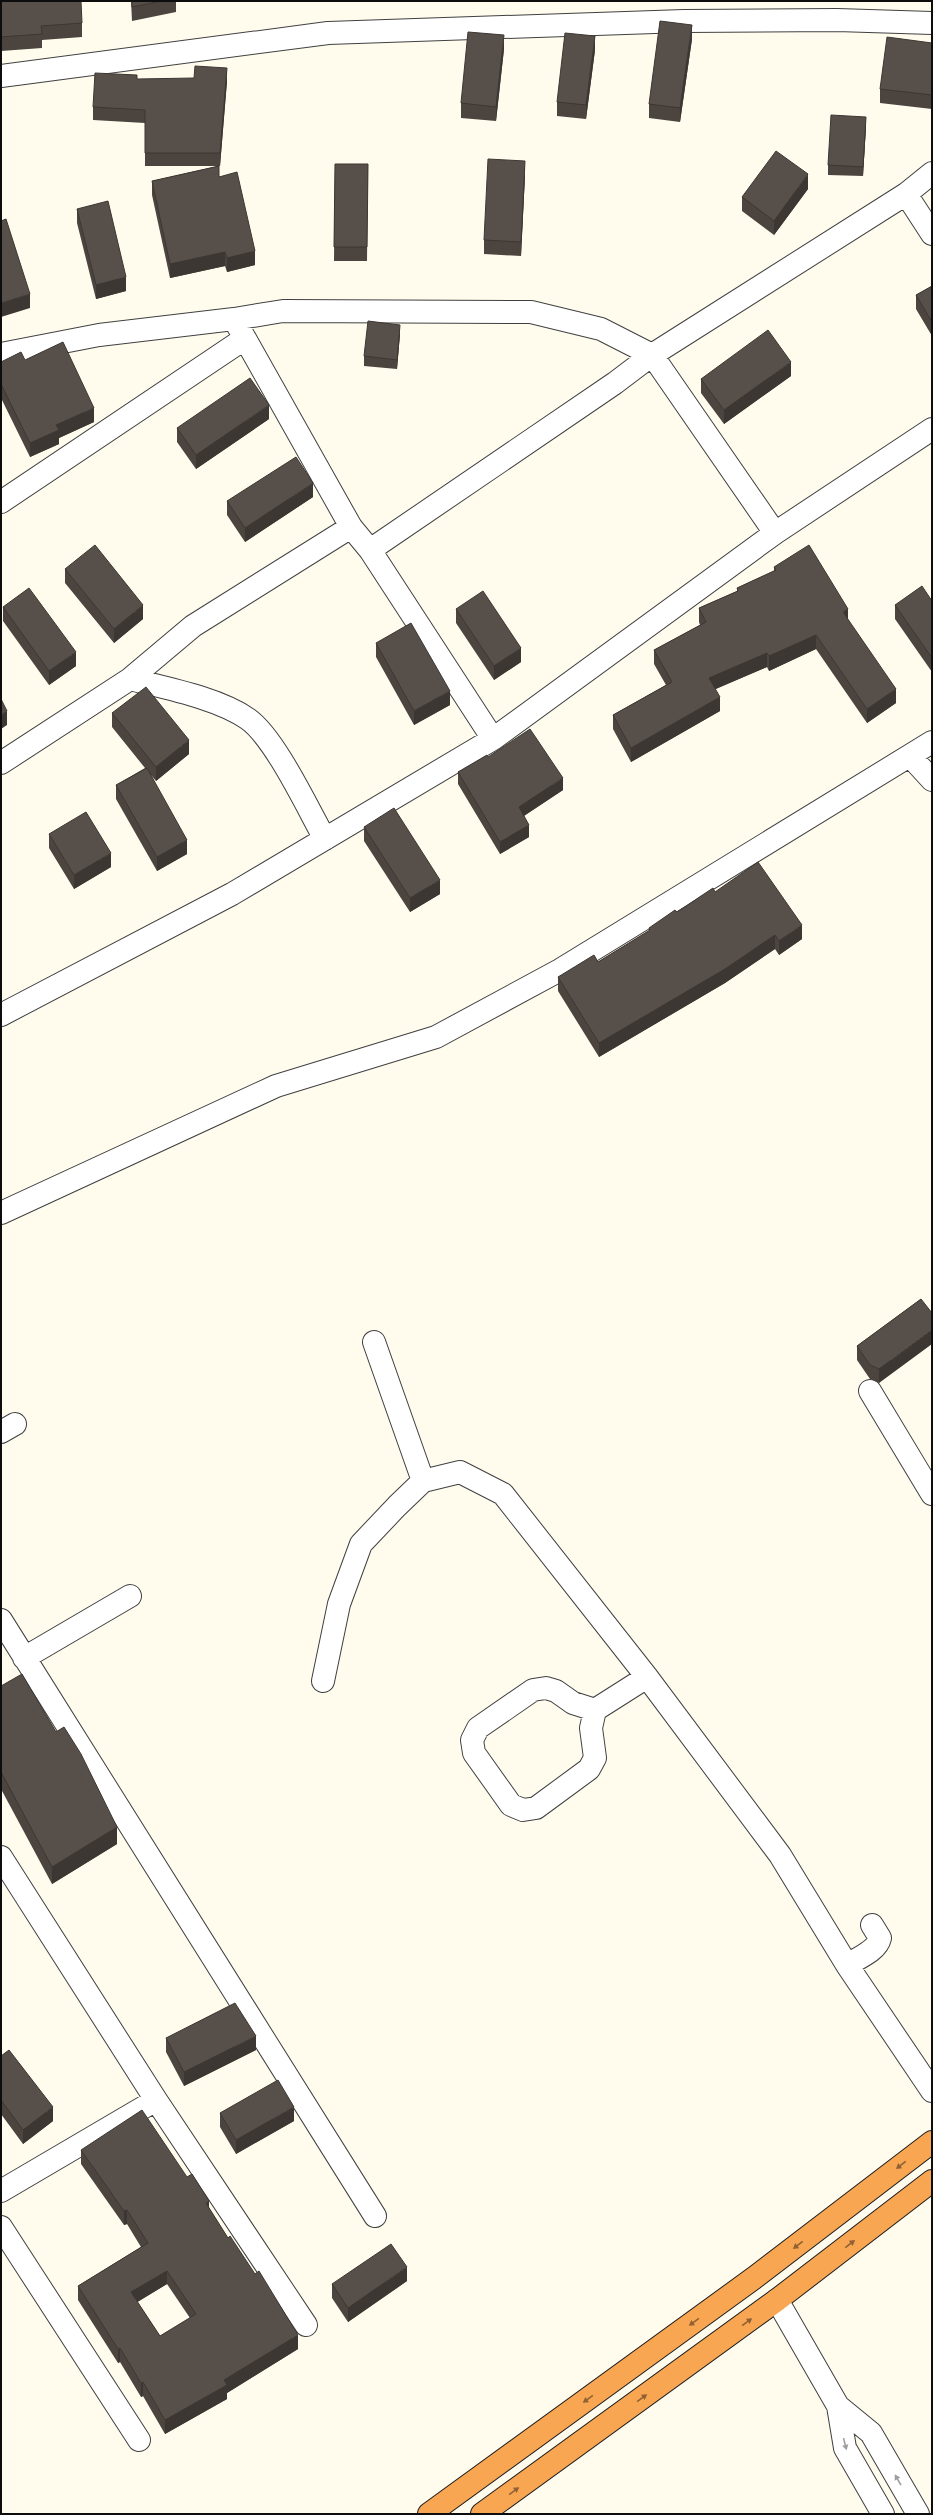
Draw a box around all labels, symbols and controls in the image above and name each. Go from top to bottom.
one-way arrow [896,2161,907,2170]
one-way arrow [845,2239,856,2248]
one-way arrow [793,2240,803,2248]
one-way arrow [688,2318,699,2326]
one-way arrow [742,2318,752,2326]
one-way arrow [583,2394,594,2403]
one-way arrow [636,2394,647,2403]
one-way arrow [842,2438,848,2450]
one-way arrow [895,2474,902,2486]
one-way arrow [508,2487,519,2495]

